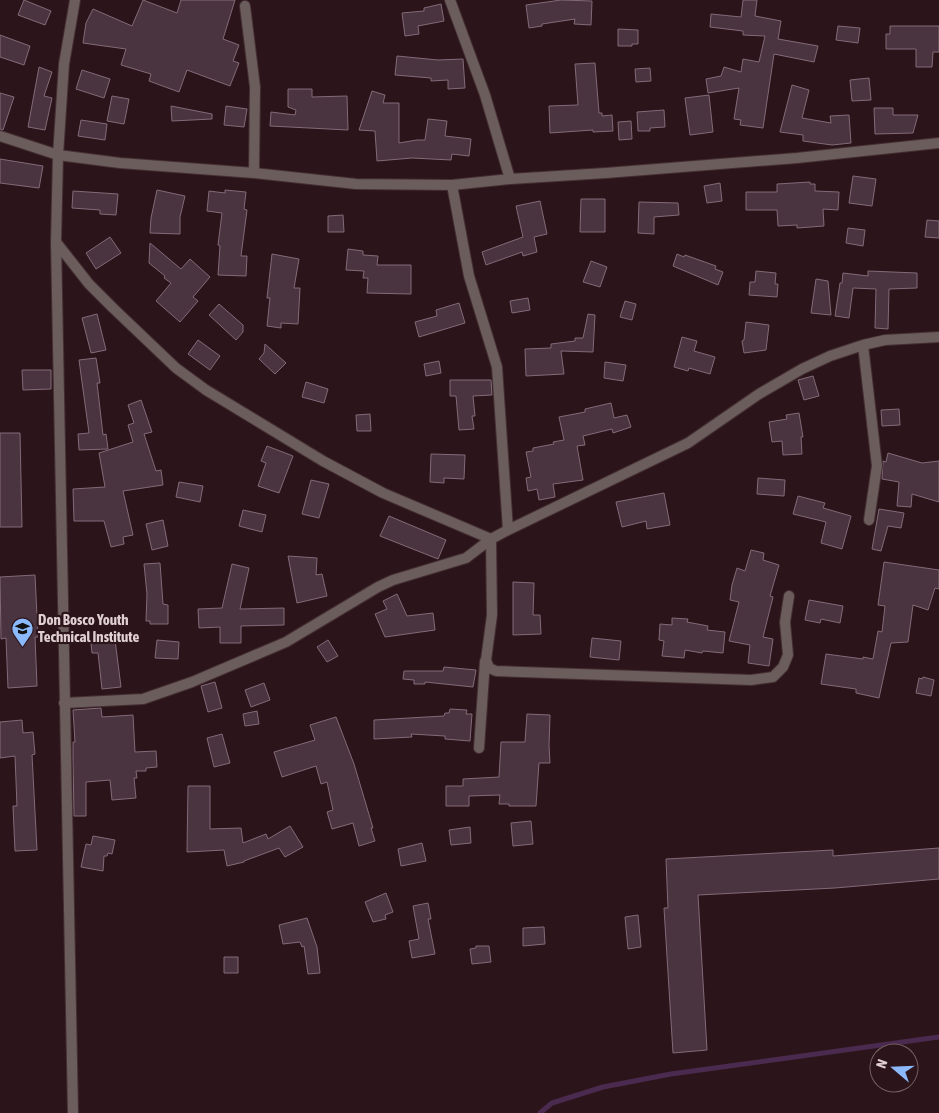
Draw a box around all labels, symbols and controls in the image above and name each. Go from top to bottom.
place label: Don Bosco Youth Technical Institute [38,611,139,645]
school or university icon: Don Bosco Youth Technical Institute [10,617,34,648]
north arrow [869,1043,919,1093]
text: N [873,1057,891,1070]

